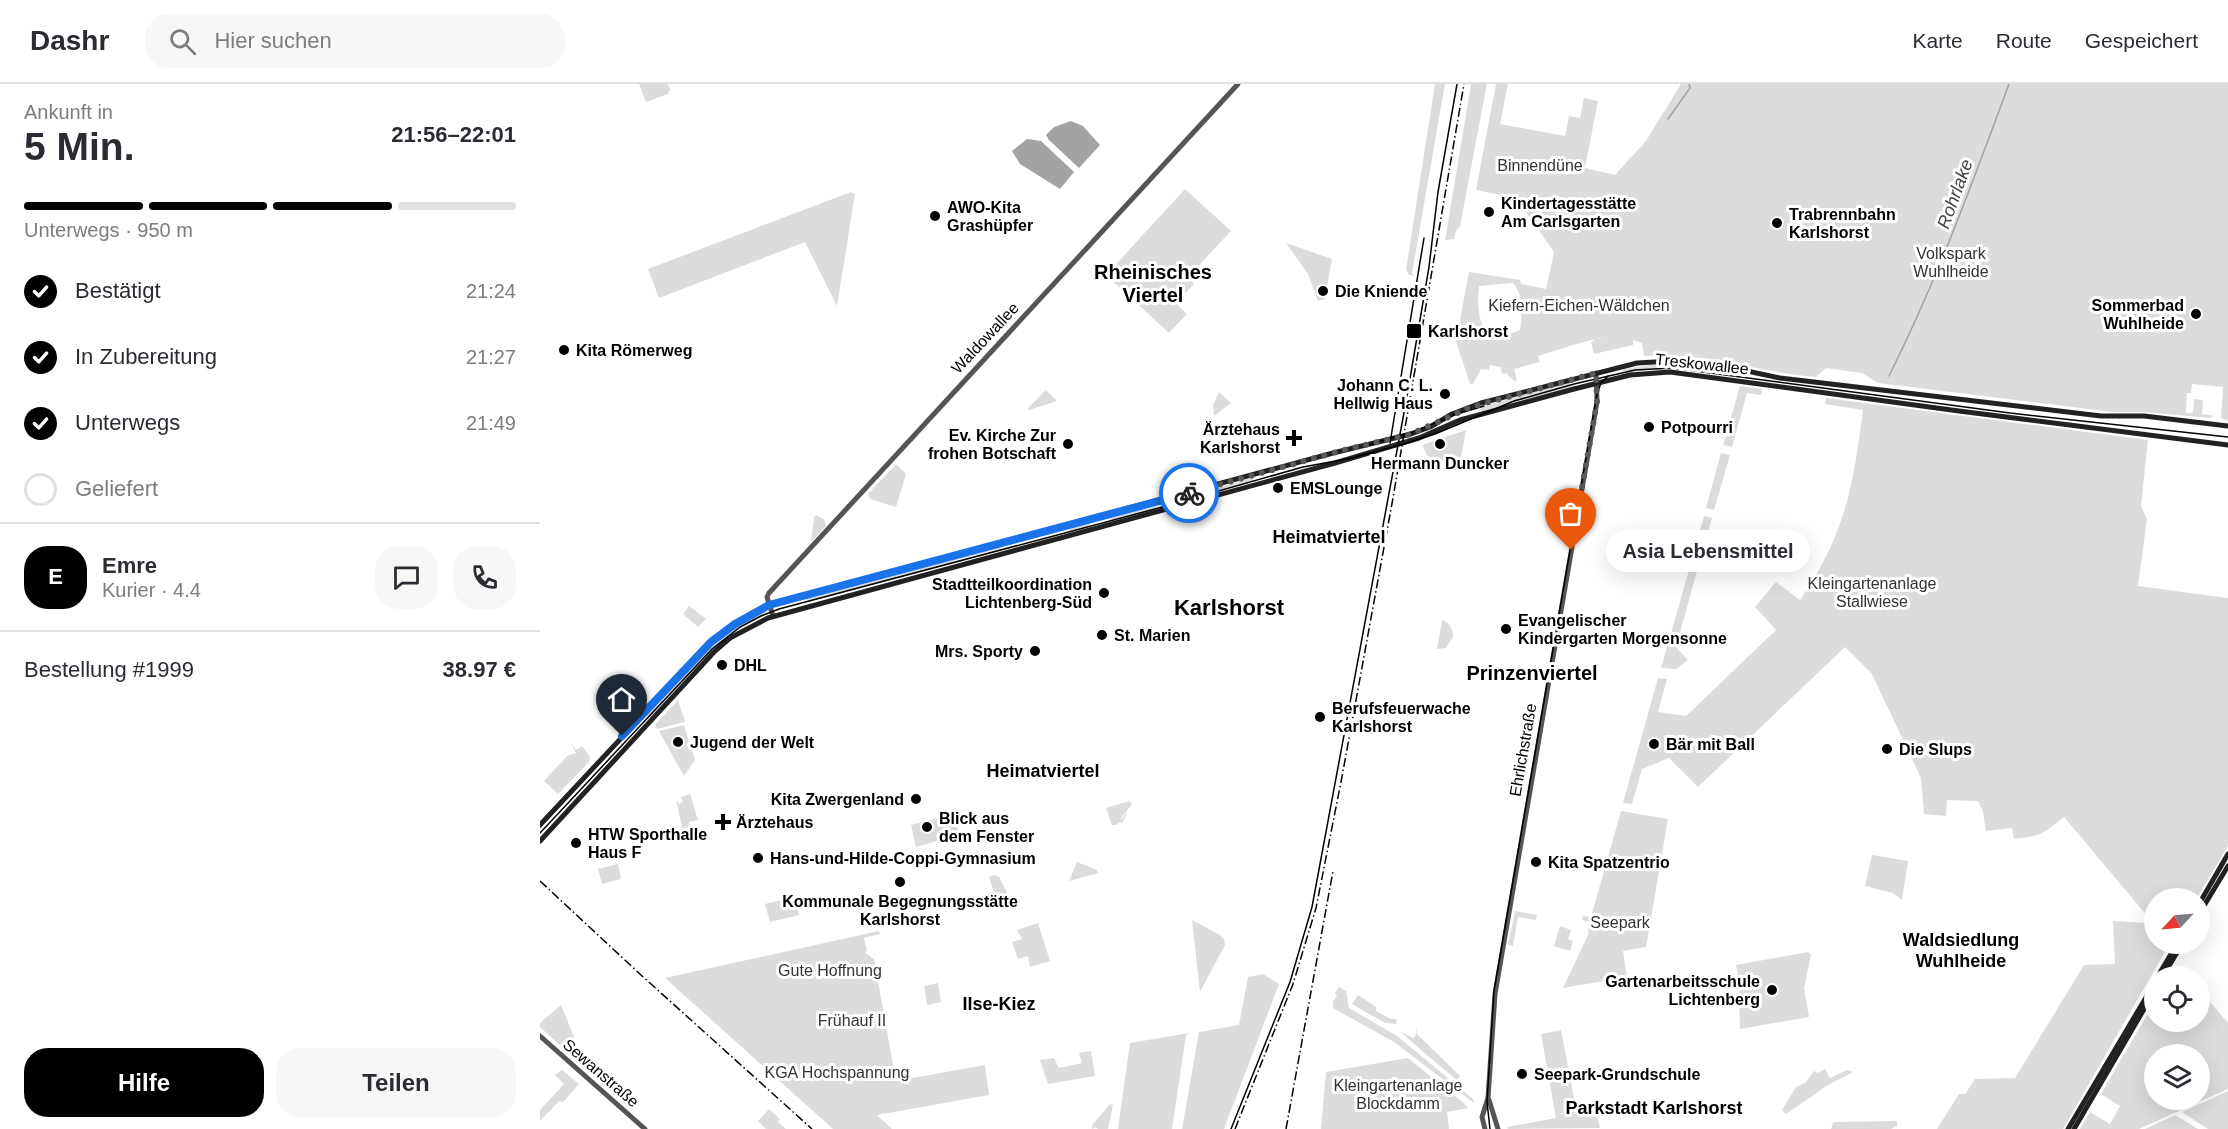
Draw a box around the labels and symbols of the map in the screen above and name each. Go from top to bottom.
park label: Binnendüne [1497,157,1583,174]
water label: Rohrlake [1933,157,1977,231]
place label: Kindertagesstätte Am Carlsgarten [1501,195,1636,230]
place label: AWO-Kita Grashüpfer [947,199,1033,234]
marker: Kindertagesstätte Am Carlsgarten [1482,205,1496,219]
place label: Trabrennbahn Karlshorst [1789,206,1896,241]
marker: AWO-Kita Grashüpfer [928,209,942,223]
marker: Trabrennbahn Karlshorst [1770,216,1784,230]
park label: Volkspark Wuhlheide [1913,245,1989,280]
district label: Rheinisches Viertel [1094,261,1212,306]
place label: Die Kniende [1335,283,1428,300]
marker: Die Kniende [1316,284,1330,298]
park label: Kiefern-Eichen-Wäldchen [1488,297,1670,314]
place label: Sommerbad Wuhlheide [2092,297,2184,332]
street label: Waldowallee [948,299,1022,377]
marker: Sommerbad Wuhlheide [2189,307,2203,321]
marker: Karlshorst [1405,322,1423,340]
place label: Karlshorst [1428,323,1509,340]
place label: Kita Römerweg [576,342,692,359]
marker: Kita Römerweg [557,343,571,357]
street label: Treskowallee [1655,351,1750,377]
place label: Johann C. L. Hellwig Haus [1333,377,1433,412]
marker: Johann C. L. Hellwig Haus [1438,387,1452,401]
place label: Potpourri [1661,419,1733,436]
marker: Potpourri [1642,420,1656,434]
place label: Ärztehaus Karlshorst [1200,421,1281,456]
place label: Ev. Kirche Zur frohen Botschaft [928,427,1057,462]
marker: Ärztehaus Karlshorst [1285,429,1303,447]
marker: Ev. Kirche Zur frohen Botschaft [1061,437,1075,451]
marker: Hermann Duncker [1433,437,1447,451]
place label: Hermann Duncker [1371,455,1509,472]
courier [1159,463,1219,523]
place label: EMSLounge [1290,480,1383,497]
marker: EMSLounge [1271,481,1285,495]
pin [1545,488,1596,550]
district label: Heimatviertel [1272,527,1386,547]
callout: Asia Lebensmittel [1607,529,1811,571]
park label: Kleingartenanlage Stallwiese [1808,575,1937,610]
place label: Stadtteilkoordination Lichtenberg-Süd [932,576,1092,611]
marker: Stadtteilkoordination Lichtenberg-Süd [1097,586,1111,600]
district label: Karlshorst [1174,595,1285,620]
place label: Evangelischer Kindergarten Morgensonne [1518,612,1727,647]
marker: Evangelischer Kindergarten Morgensonne [1499,622,1513,636]
place label: St. Marien [1114,627,1190,644]
marker: St. Marien [1095,628,1109,642]
place label: Mrs. Sporty [935,643,1023,660]
marker: Mrs. Sporty [1028,644,1042,658]
place label: DHL [734,657,767,674]
marker: DHL [715,658,729,672]
district label: Prinzenviertel [1466,662,1598,684]
pin [596,674,647,736]
place label: Berufsfeuerwache Karlshorst [1332,700,1471,735]
street label: Ehrlichstraße [1506,702,1540,798]
marker: Berufsfeuerwache Karlshorst [1313,710,1327,724]
place label: Jugend der Welt [690,734,815,751]
marker: Jugend der Welt [671,735,685,749]
place label: Bär mit Ball [1666,736,1755,753]
marker: Bär mit Ball [1647,737,1661,751]
place label: Die Slups [1899,741,1972,758]
marker: Die Slups [1880,742,1894,756]
district label: Heimatviertel [986,761,1100,781]
place label: Kita Zwergenland [771,791,904,808]
marker: Kita Zwergenland [909,792,923,806]
place label: Blick aus dem Fenster [939,810,1034,845]
marker: Ärztehaus [714,813,732,831]
place label: Ärztehaus [736,814,813,831]
marker: Blick aus dem Fenster [920,820,934,834]
place label: HTW Sporthalle Haus F [588,826,707,861]
marker: HTW Sporthalle Haus F [569,836,583,850]
place label: Hans-und-Hilde-Coppi-Gymnasium [770,850,1036,867]
marker: Hans-und-Hilde-Coppi-Gymnasium [751,851,765,865]
place label: Kita Spatzentrio [1548,854,1670,871]
marker: Kita Spatzentrio [1529,855,1543,869]
marker: Kommunale Begegnungsstätte Karlshorst [893,875,907,889]
north arrow [2144,888,2210,954]
place label: Kommunale Begegnungsstätte Karlshorst [782,893,1018,928]
park label: Seepark [1590,914,1651,931]
district label: Waldsiedlung Wuhlheide [1903,930,2019,971]
park label: Gute Hoffnung [778,962,882,979]
place label: Gartenarbeitsschule Lichtenberg [1605,973,1760,1008]
marker: Gartenarbeitsschule Lichtenberg [1765,983,1779,997]
district label: Ilse-Kiez [962,994,1036,1014]
park label: Frühauf II [818,1012,886,1029]
street label: Sewanstraße [560,1036,642,1110]
park label: KGA Hochspannung [765,1064,910,1081]
place label: Seepark-Grundschule [1534,1066,1700,1083]
marker: Seepark-Grundschule [1515,1067,1529,1081]
park label: Kleingartenanlage Blockdamm [1334,1077,1463,1112]
district label: Parkstadt Karlshorst [1565,1098,1743,1118]

